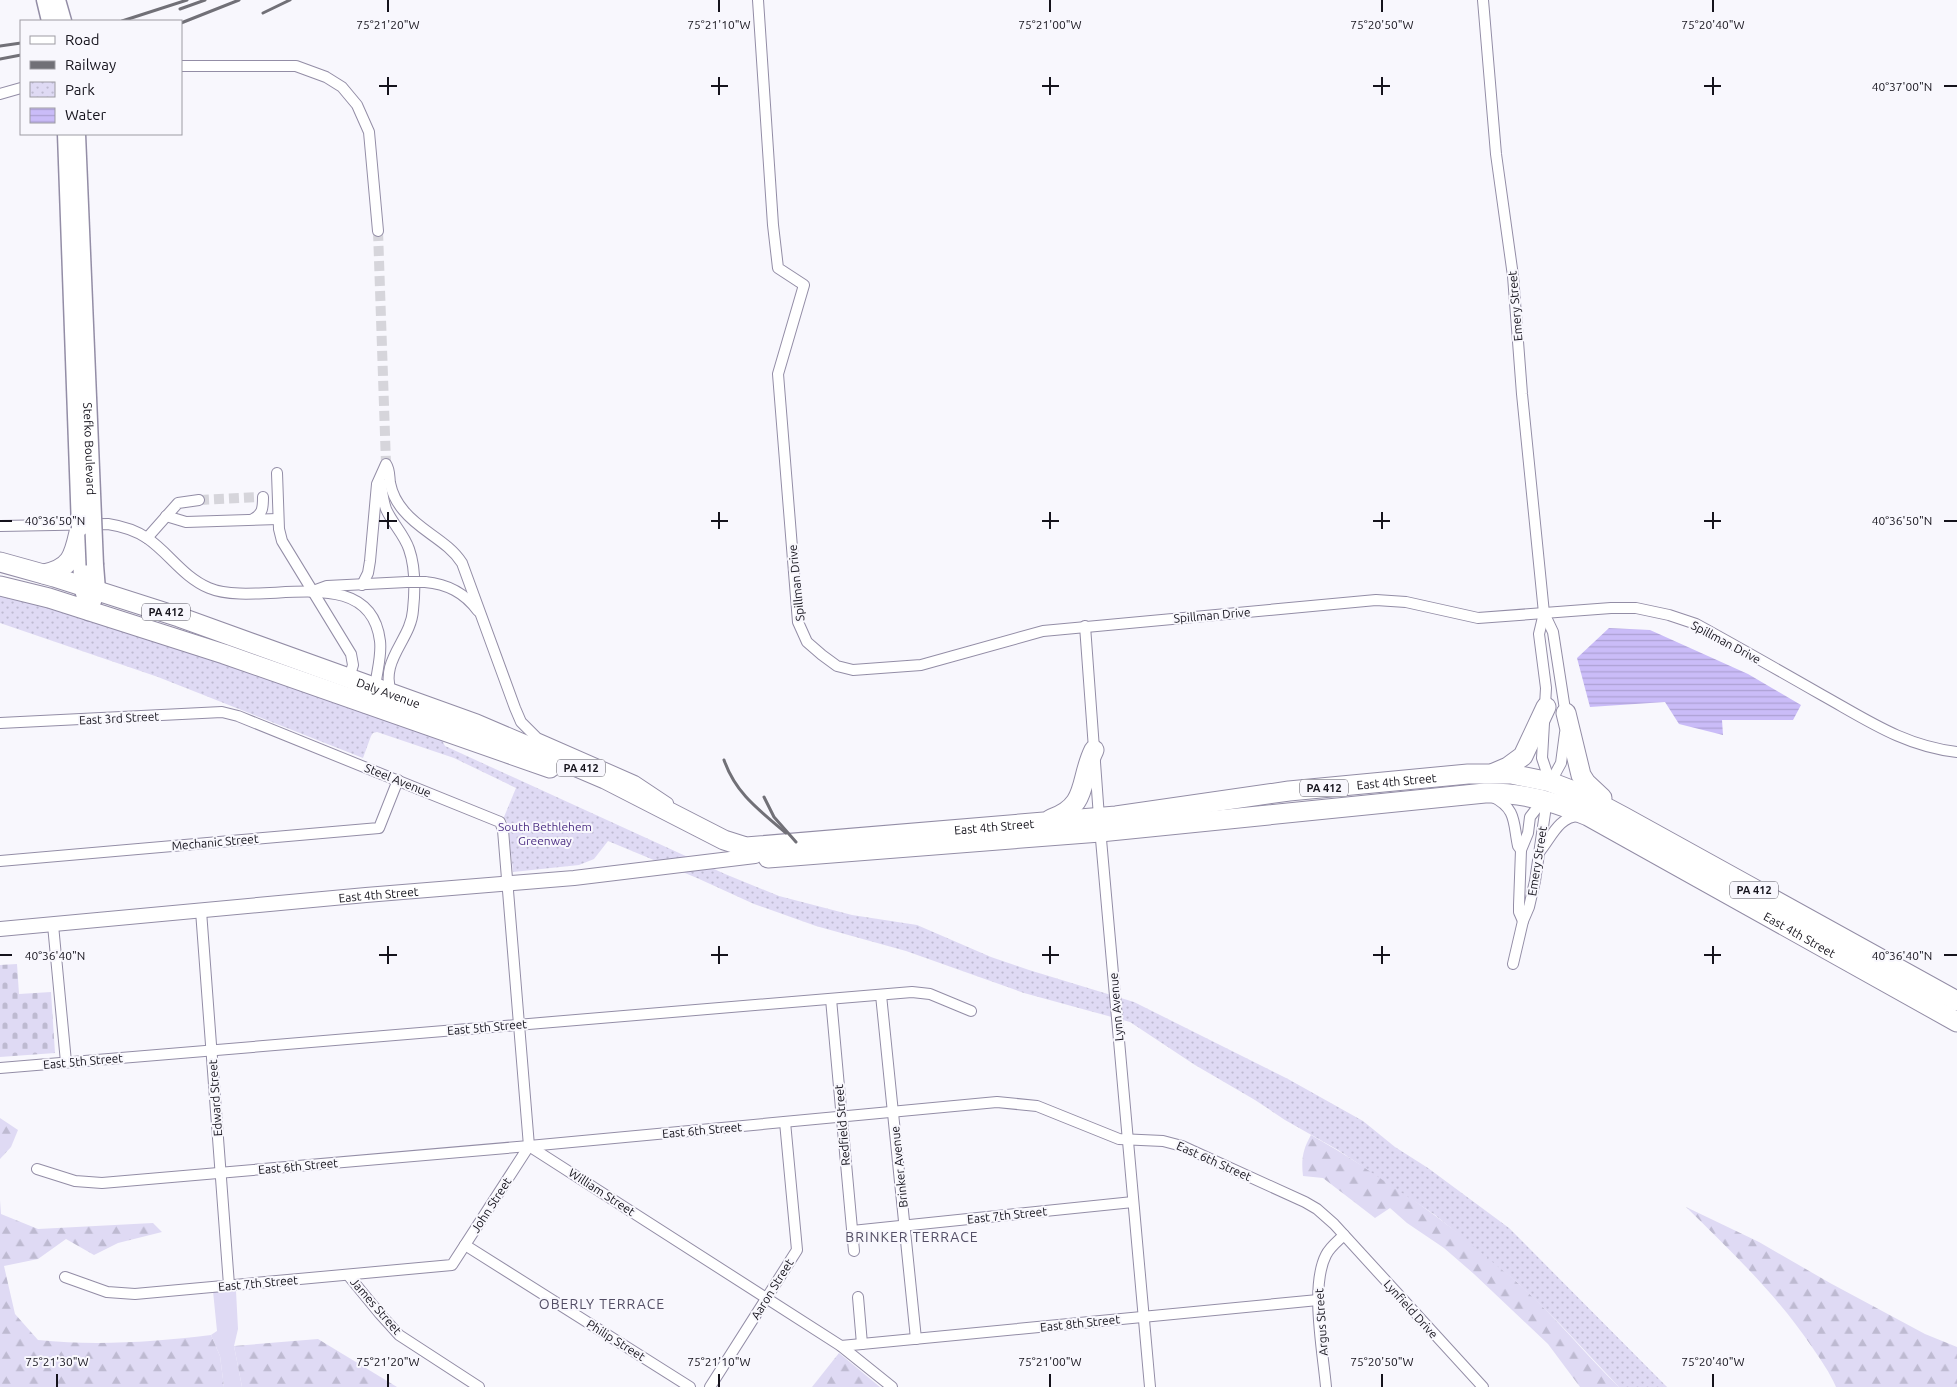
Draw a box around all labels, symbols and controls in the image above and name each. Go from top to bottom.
text: 75°21'20"W [356,18,420,31]
text: 75°21'10"W [687,18,751,31]
text: 75°21'00"W [1018,18,1082,31]
text: 75°20'50"W [1350,18,1414,31]
text: 75°20'40"W [1681,18,1745,31]
legend [20,20,182,135]
text: Road [65,31,100,48]
text: Railway [65,56,116,73]
text: 40°37'00"N [1872,80,1932,93]
text: Park [65,81,95,98]
text: Water [65,106,106,123]
street label: Emery Street [1505,270,1525,342]
street label: Stefko Boulevard [82,402,99,495]
text: 40°36'50"N [25,514,85,527]
text: 40°36'50"N [1872,514,1932,527]
street label: Spillman Drive [786,544,806,622]
road number: PA 412 [142,604,190,620]
street label: Spillman Drive [1173,605,1251,625]
street label: Spillman Drive [1689,618,1763,666]
street label: Daly Avenue [355,675,422,710]
street label: East 3rd Street [79,709,160,727]
road number: PA 412 [557,760,605,776]
street label: Steel Avenue [363,761,433,799]
street label: East 4th Street [1356,771,1437,791]
road number: PA 412 [1300,780,1348,796]
street label: East 4th Street [954,816,1035,836]
park label: South Bethlehem Greenway [498,820,592,847]
street label: Emery Street [1525,825,1549,897]
street label: Mechanic Street [171,832,259,852]
road number: PA 412 [1730,882,1778,898]
street label: East 4th Street [338,884,419,904]
street label: East 4th Street [1762,909,1838,960]
text: 40°36'40"N [25,949,85,962]
text: 40°36'40"N [1872,949,1932,962]
street label: Lynn Avenue [1107,972,1125,1042]
street label: East 5th Street [447,1017,528,1037]
street label: East 5th Street [43,1051,124,1071]
street label: Edward Street [206,1059,224,1137]
street label: Redfield Street [832,1083,852,1166]
street label: East 6th Street [662,1120,743,1140]
street label: Brinker Avenue [888,1125,910,1209]
street label: East 6th Street [1175,1139,1254,1183]
street label: East 6th Street [258,1156,339,1176]
street label: William Street [566,1166,638,1218]
street label: John Street [468,1175,514,1235]
street label: East 7th Street [966,1204,1048,1226]
district label: BRINKER TERRACE [845,1229,979,1245]
street label: Aaron Street [748,1256,796,1322]
street label: East 7th Street [218,1273,299,1293]
street label: James Street [348,1275,404,1337]
street label: Lynfield Drive [1381,1277,1441,1341]
street label: Argus Street [1312,1288,1330,1356]
district label: OBERLY TERRACE [539,1296,665,1312]
street label: East 8th Street [1039,1312,1121,1334]
street label: Philip Street [584,1317,648,1363]
text: 75°21'30"W [25,1355,89,1368]
text: 75°21'20"W [356,1355,420,1368]
text: 75°21'10"W [687,1355,751,1368]
text: 75°21'00"W [1018,1355,1082,1368]
text: 75°20'50"W [1350,1355,1414,1368]
text: 75°20'40"W [1681,1355,1745,1368]

